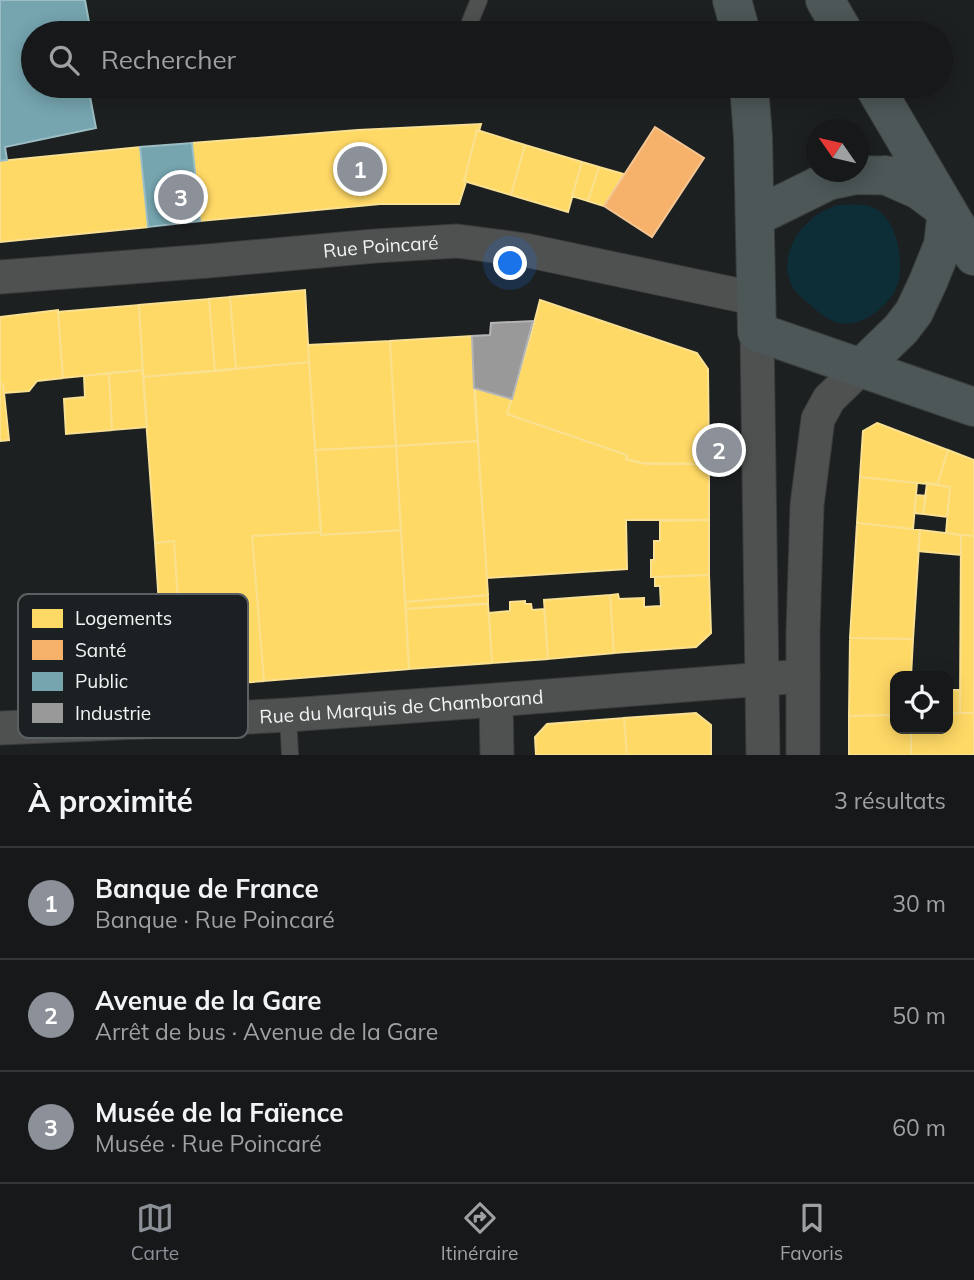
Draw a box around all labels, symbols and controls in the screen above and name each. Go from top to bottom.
search box [21,21,953,98]
icon: search [45,41,83,79]
text: Rechercher [101,43,236,76]
north arrow [806,119,869,182]
pin: 1 [337,143,383,195]
pin: 3 [158,171,204,223]
street label: Rue Poincaré [322,230,439,263]
your location [493,246,527,280]
pin: 2 [696,424,742,476]
legend [18,594,248,738]
text: Logements [75,606,172,630]
text: Santé [75,638,126,662]
text: Public [75,669,128,693]
map controls [890,671,953,734]
button: locate [890,671,953,734]
street label: Rue du Marquis de Chamborand [259,684,544,728]
text: Industrie [75,701,151,725]
text: À proximité [28,782,193,820]
text: 3 résultats [834,786,946,815]
text: Banque de France [95,872,319,905]
text: 1 [44,889,58,918]
text: 30 m [892,889,946,918]
text: Banque · Rue Poincaré [95,905,335,934]
text: Avenue de la Gare [95,984,322,1017]
text: 2 [44,1001,58,1030]
text: 50 m [892,1001,946,1030]
text: Arrêt de bus · Avenue de la Gare [95,1017,438,1046]
text: Musée de la Faïence [95,1096,344,1129]
text: 3 [44,1113,58,1142]
text: 60 m [892,1113,946,1142]
text: Musée · Rue Poincaré [95,1129,322,1158]
tab: Carte [131,1199,179,1265]
tab: Itinéraire [441,1199,518,1265]
tab: Favoris [780,1199,843,1265]

